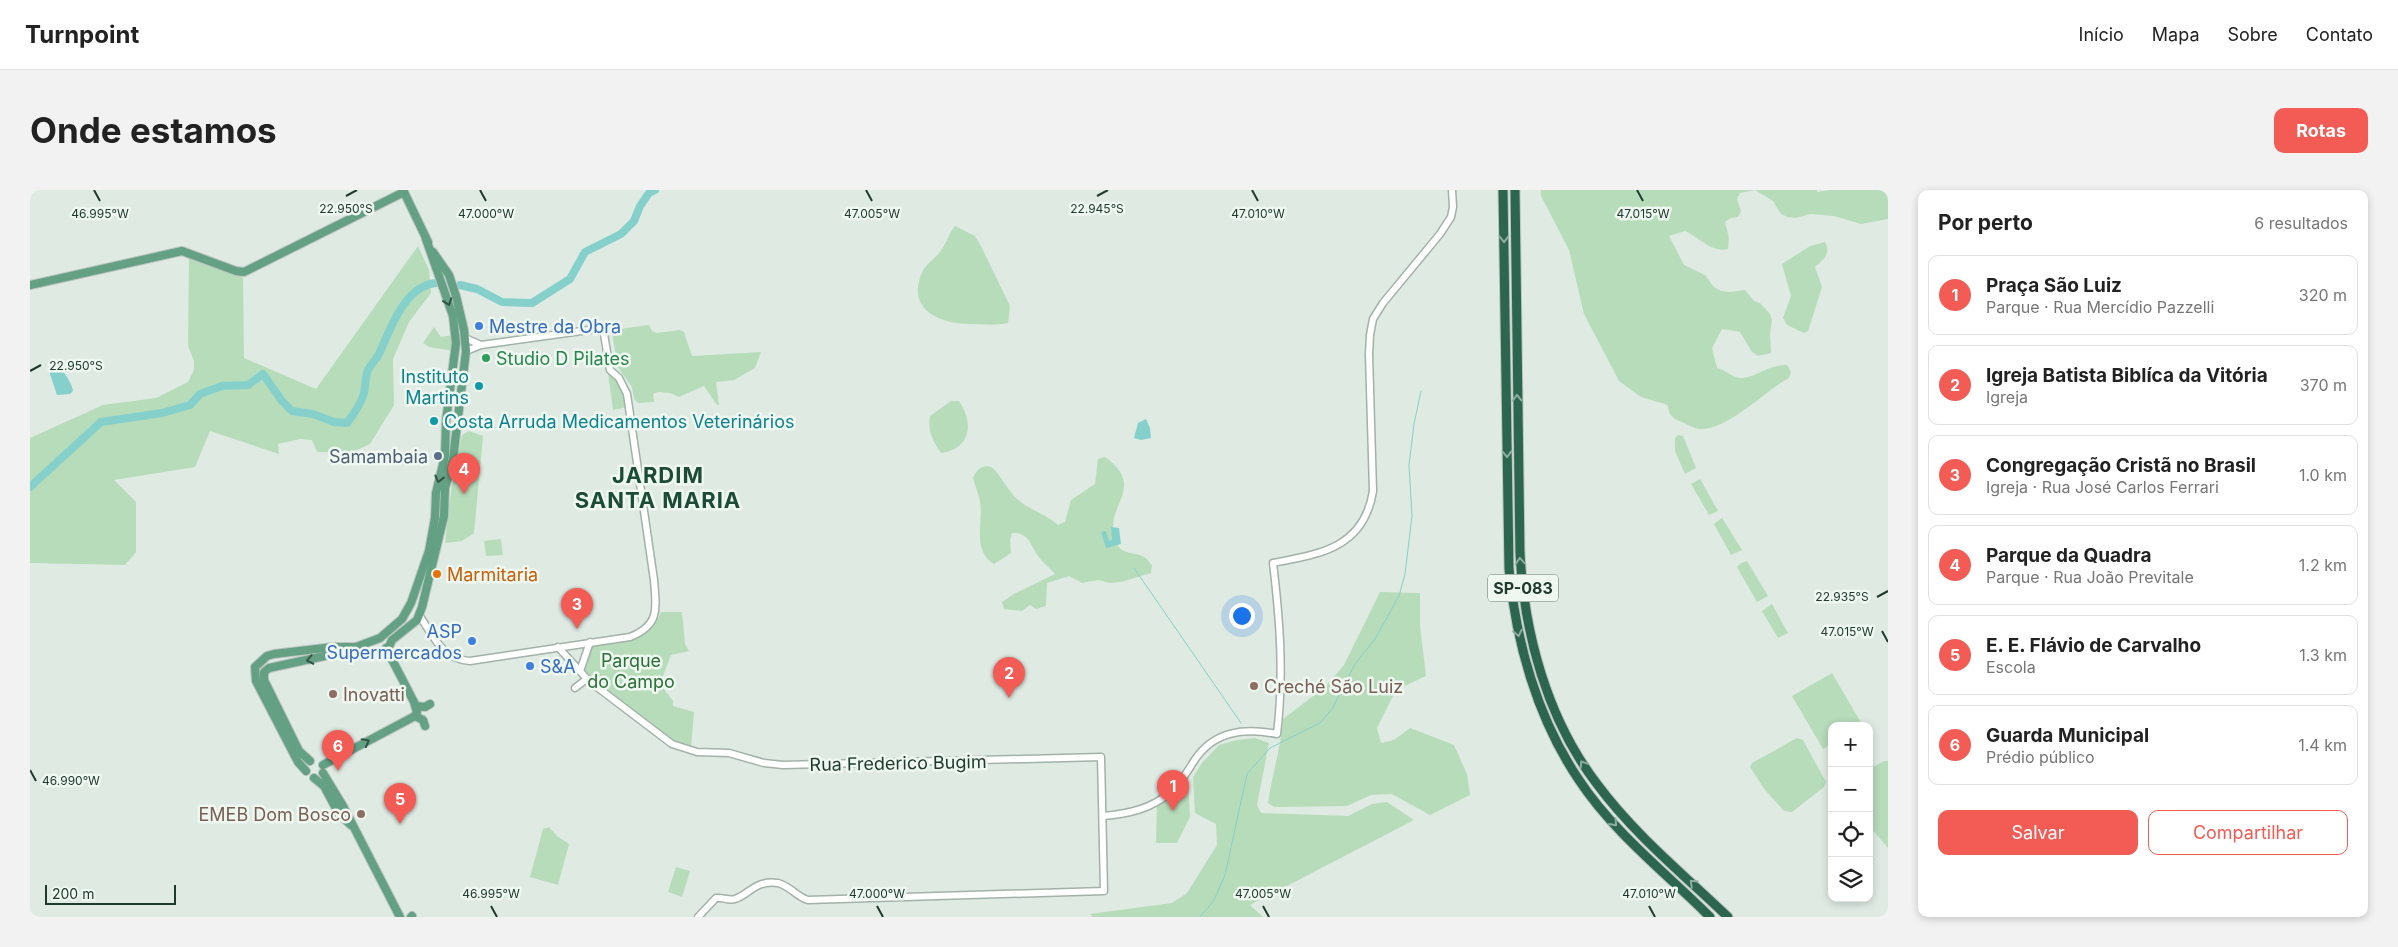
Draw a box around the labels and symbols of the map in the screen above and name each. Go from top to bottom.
text: 22.950°S [319,201,373,216]
text: 22.945°S [1070,201,1124,216]
text: 46.995°W [71,206,129,221]
text: 47.000°W [458,206,514,221]
text: 47.005°W [844,206,900,221]
text: 47.010°W [1231,206,1285,221]
text: 47.015°W [1616,206,1670,221]
one-way arrow [1499,235,1510,243]
one-way arrow [442,297,452,305]
place label: Mestre da Obra [489,316,621,337]
marker: Mestre da Obra [473,320,485,332]
place label: Studio D Pilates [496,348,629,369]
marker: Studio D Pilates [480,352,492,364]
text: 22.950°S [49,358,103,373]
place label: Instituto Martins [401,366,469,408]
marker: Instituto Martins [473,380,485,392]
one-way arrow [1512,394,1522,402]
place label: Costa Arruda Medicamentos Veterinários [444,411,794,432]
marker: Costa Arruda Medicamentos Veterinários [428,415,440,427]
place label: Samambaia [329,446,428,467]
marker: Samambaia [432,450,444,462]
one-way arrow [1502,450,1512,458]
pin: 4 [448,453,480,494]
district label: JARDIM SANTA MARIA [575,462,741,513]
one-way arrow [434,475,445,483]
one-way arrow [1515,556,1526,564]
place label: Marmitaria [447,564,538,585]
marker: Marmitaria [431,568,443,580]
road number: SP-083 [1488,574,1558,602]
pin: 3 [561,588,593,629]
text: 22.935°S [1815,589,1869,604]
your location [1229,603,1255,629]
place label: ASP Supermercados [327,621,462,663]
text: 47.015°W [1820,624,1874,639]
one-way arrow [1512,629,1523,637]
marker: ASP Supermercados [466,635,478,647]
park label: Parque do Campo [587,650,675,692]
one-way arrow [305,654,314,665]
place label: S&A [540,656,576,677]
pin: 2 [993,657,1025,698]
marker: S&A [524,660,536,672]
place label: Creché São Luiz [1264,676,1403,697]
marker: Creché São Luiz [1248,680,1260,692]
place label: Inovatti [343,684,405,705]
marker: Inovatti [327,688,339,700]
pin: 6 [322,730,354,771]
one-way arrow [361,738,370,748]
street label: Rua Frederico Bugim [809,751,987,775]
one-way arrow [1580,760,1590,769]
pin: 1 [1157,770,1189,811]
text: 46.990°W [42,773,100,788]
pin: 5 [384,783,416,824]
place label: EMEB Dom Bosco [199,804,351,825]
marker: EMEB Dom Bosco [355,808,367,820]
one-way arrow [1608,817,1617,826]
one-way arrow [1689,880,1698,889]
scale bar [45,882,176,905]
text: 46.995°W [462,886,520,901]
text: 47.000°W [849,886,905,901]
text: 47.005°W [1235,886,1291,901]
text: 47.010°W [1622,886,1676,901]

